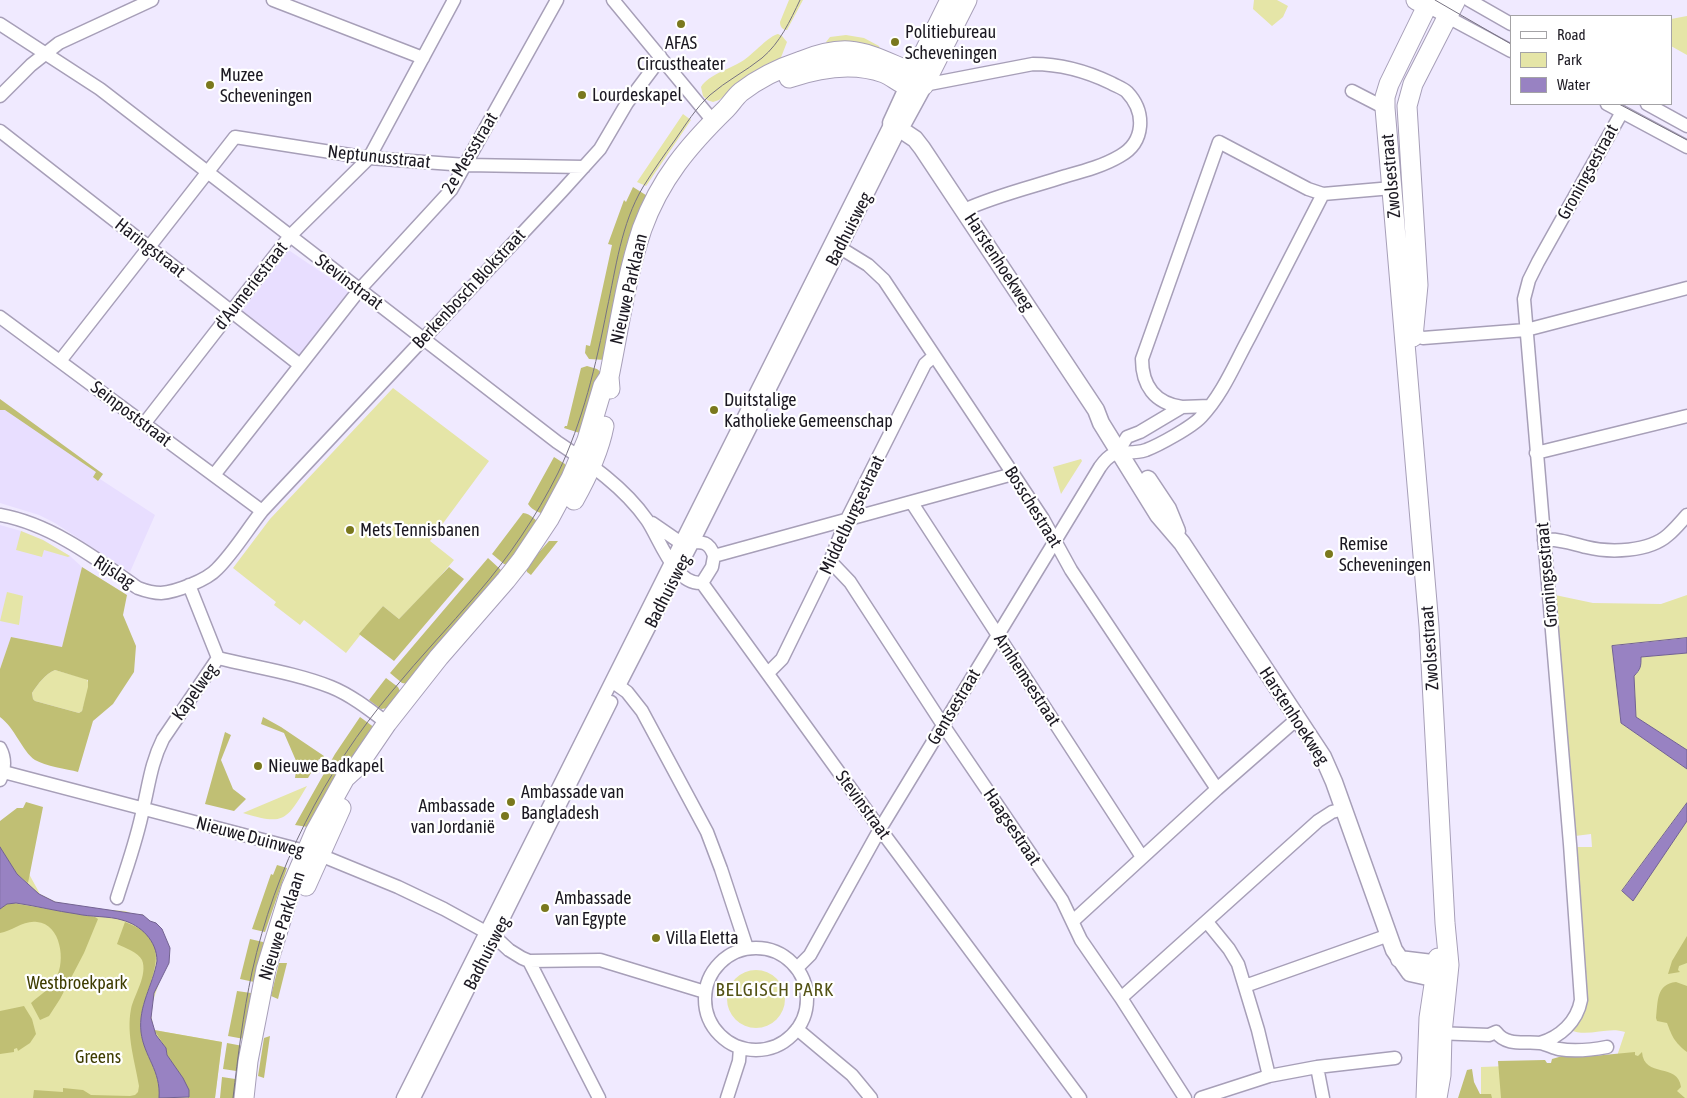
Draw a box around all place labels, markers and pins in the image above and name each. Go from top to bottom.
marker: AFAS Circustheater [675,18,687,30]
place label: Politiebureau Scheveningen [905,21,997,64]
place label: AFAS Circustheater [637,32,725,74]
marker: Politiebureau Scheveningen [889,36,901,48]
place label: Muzee Scheveningen [220,64,312,106]
marker: Muzee Scheveningen [204,79,216,91]
place label: Lourdeskapel [592,84,682,106]
marker: Lourdeskapel [576,89,588,101]
place label: Duitstalige Katholieke Gemeenschap [724,389,893,432]
marker: Duitstalige Katholieke Gemeenschap [708,404,720,416]
place label: Mets Tennisbanen [360,519,480,541]
marker: Mets Tennisbanen [344,524,356,536]
place label: Remise Scheveningen [1339,533,1431,576]
marker: Remise Scheveningen [1323,548,1335,560]
place label: Nieuwe Badkapel [268,755,384,777]
marker: Nieuwe Badkapel [252,760,264,772]
place label: Ambassade van Bangladesh [521,781,624,824]
place label: Ambassade van Jordanië [411,795,495,838]
marker: Ambassade van Bangladesh [505,796,517,808]
marker: Ambassade van Jordanië [499,810,511,822]
place label: Ambassade van Egypte [555,887,631,930]
marker: Ambassade van Egypte [539,902,551,914]
place label: Villa Eletta [666,927,739,949]
marker: Villa Eletta [650,932,662,944]

